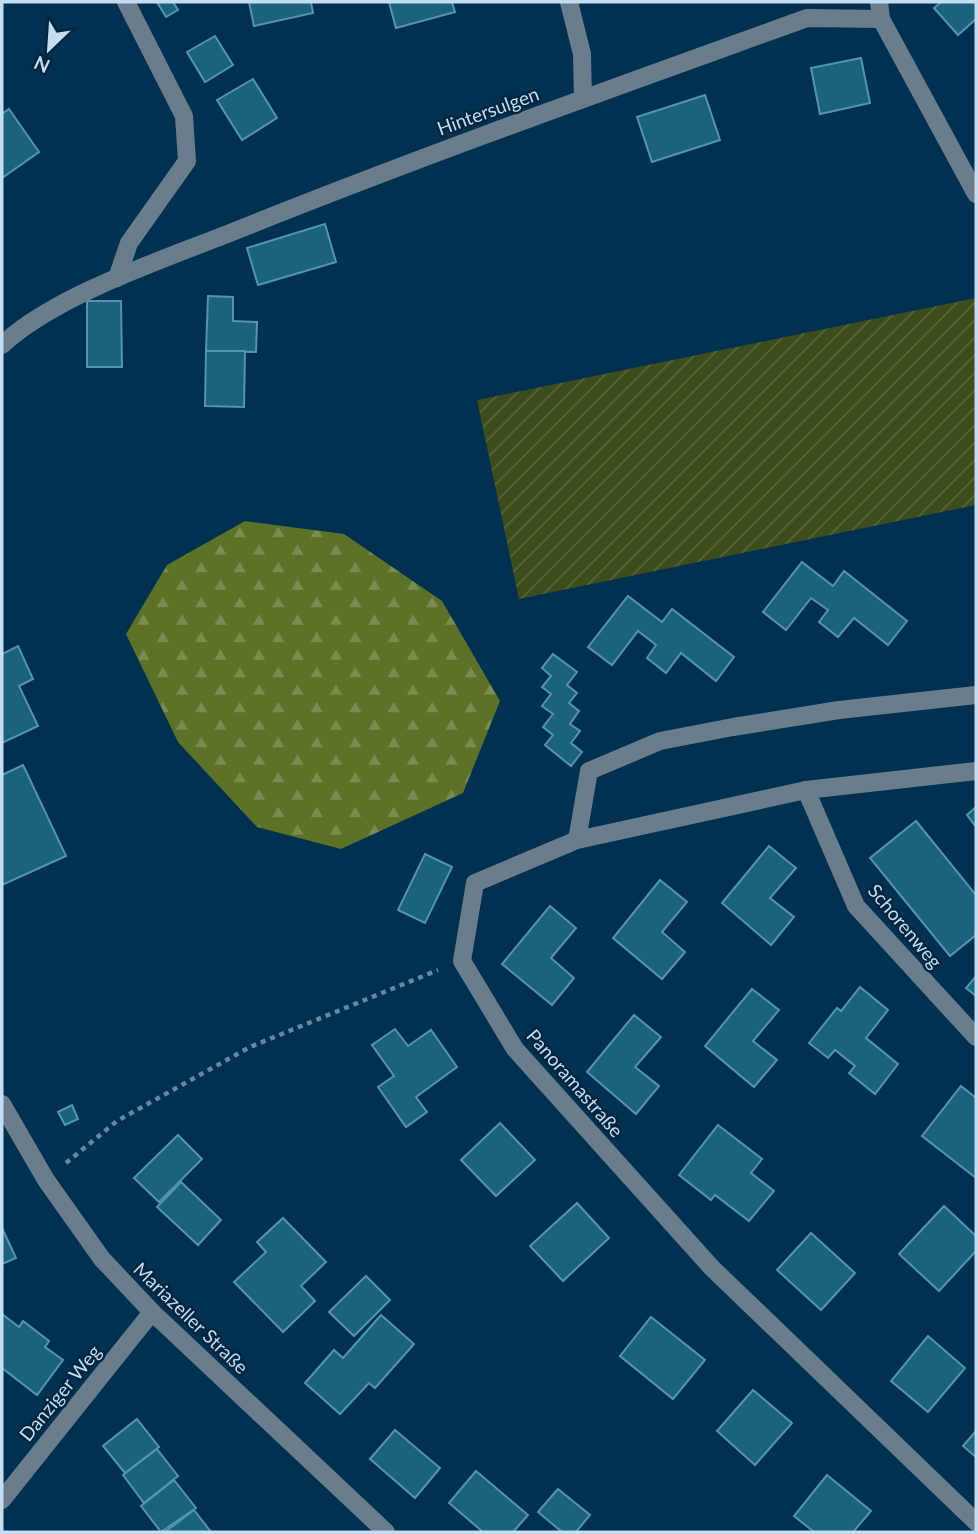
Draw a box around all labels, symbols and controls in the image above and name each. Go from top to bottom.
north arrow [14,14,84,84]
text: N [30,51,53,78]
street label: Hintersulgen [434,81,542,140]
street label: Schorenweg [864,879,947,972]
street label: Panoramastraße [522,1024,629,1141]
street label: Mariazeller Straße [129,1257,253,1378]
street label: Danziger Weg [14,1340,105,1445]

